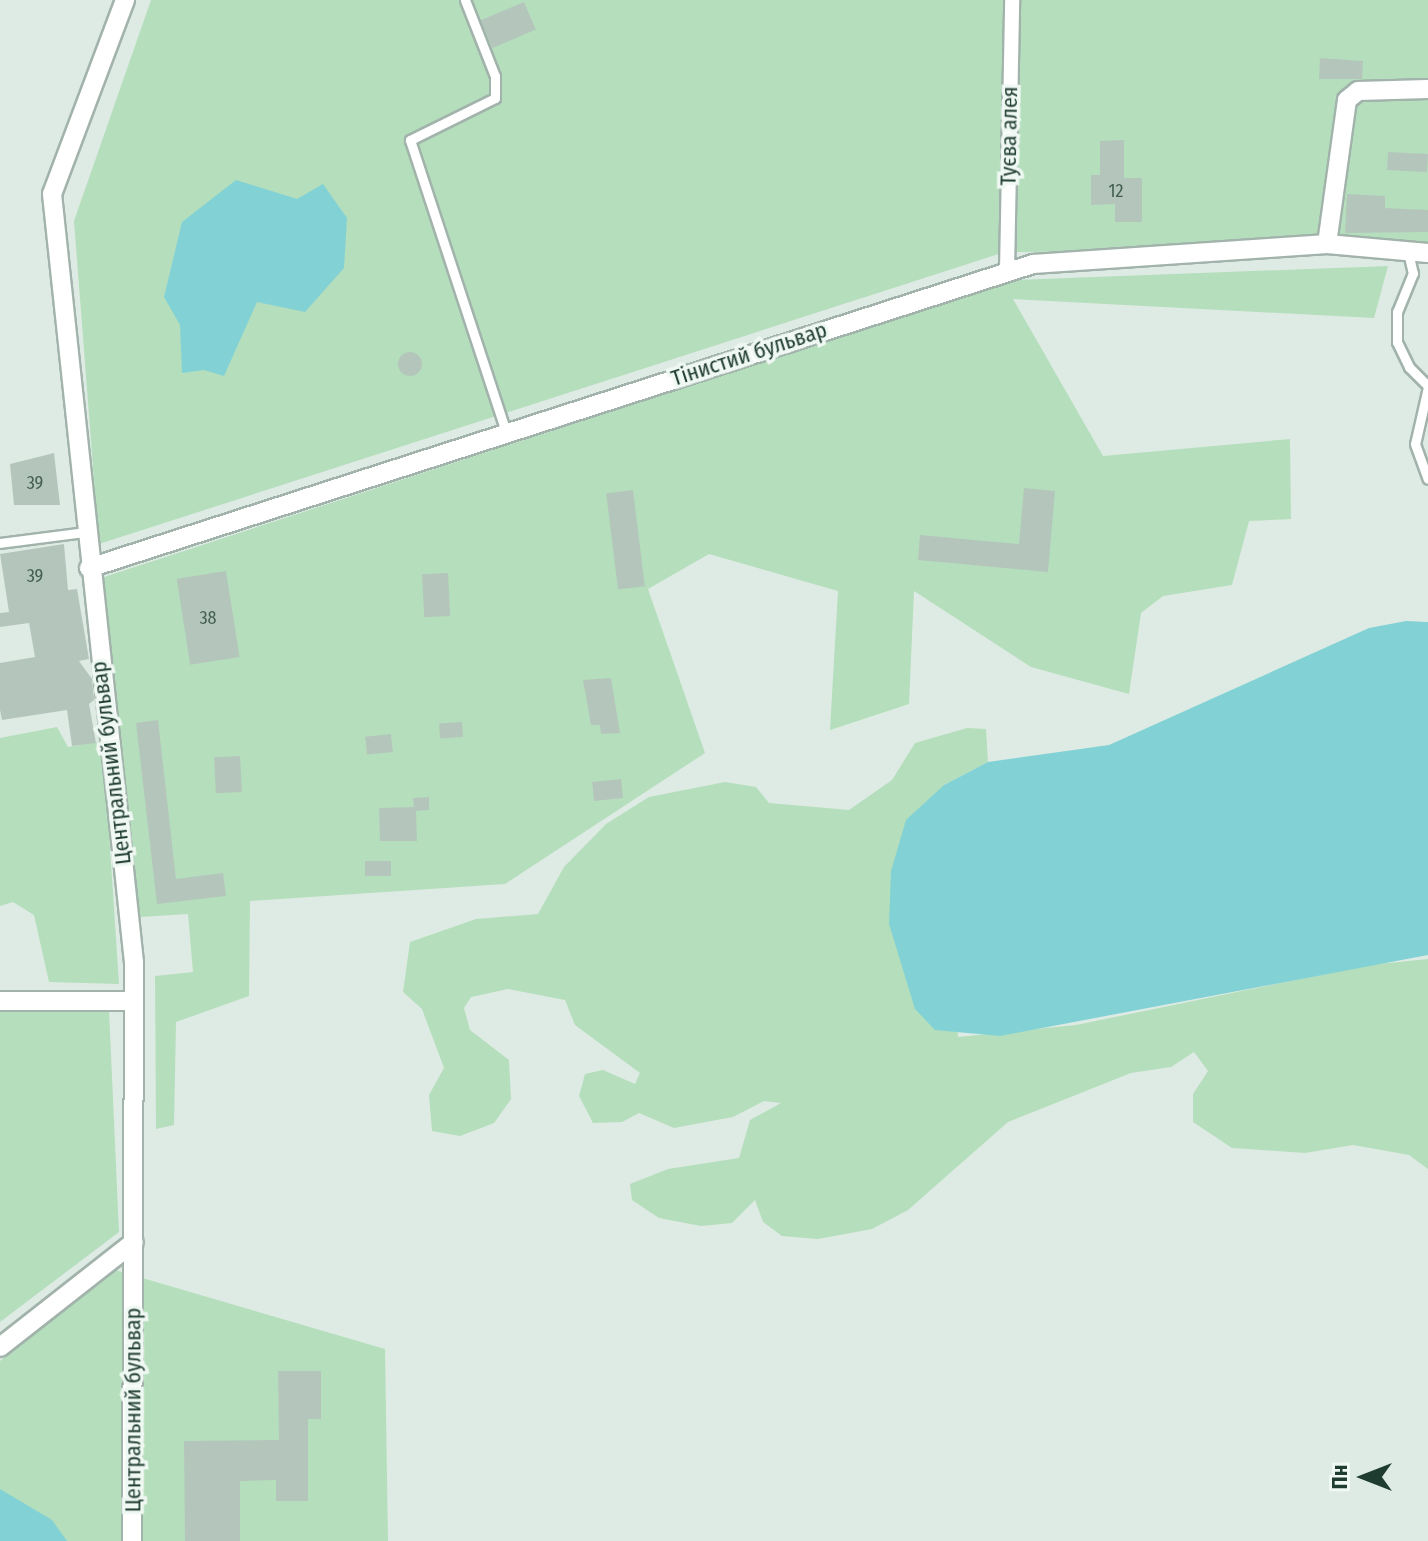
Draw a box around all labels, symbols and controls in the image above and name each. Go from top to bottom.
street label: Туєва алея [995,86,1023,186]
house number: 12 [1109,180,1123,202]
street label: Тінистий бульвар [668,316,830,392]
house number: 39 [27,472,43,494]
house number: 39 [27,565,43,587]
house number: 38 [199,607,217,629]
street label: Центральний бульвар [85,660,137,866]
street label: Центральний бульвар [120,1308,146,1512]
north arrow [1324,1437,1404,1517]
text: Пн [1326,1465,1353,1489]

